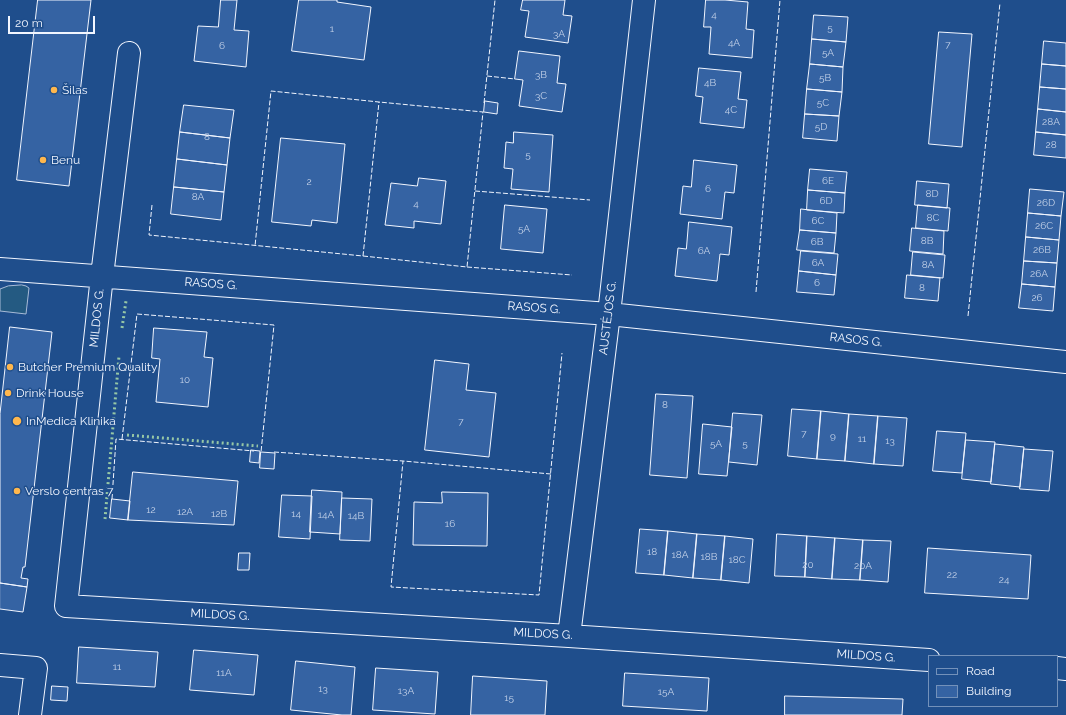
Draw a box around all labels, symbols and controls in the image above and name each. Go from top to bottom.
scale bar [10,8,97,34]
house number: 4 [711,9,717,21]
text: 20 m [15,16,43,30]
house number: 5 [827,22,833,34]
house number: 1 [330,23,334,35]
house number: 3A [553,28,565,40]
house number: 4A [728,37,740,49]
house number: 7 [945,39,951,51]
house number: 6 [219,40,225,52]
house number: 5A [822,47,834,59]
house number: 3B [535,69,547,81]
house number: 5B [819,72,831,84]
house number: 4B [704,77,716,89]
place label: Šilas [62,83,87,97]
marker: Šilas [49,85,59,95]
house number: 3C [535,90,547,102]
house number: 5C [817,97,829,109]
house number: 4C [725,104,737,116]
house number: 28A [1042,116,1060,128]
house number: 5D [815,121,827,133]
house number: 8 [204,131,210,143]
house number: 28 [1045,139,1057,151]
house number: 5 [525,149,531,161]
place label: Benu [51,153,80,167]
marker: Benu [38,155,48,165]
house number: 6E [822,175,834,187]
house number: 2 [306,176,312,188]
house number: 6 [705,183,711,195]
house number: 8D [925,188,939,200]
house number: 8A [192,191,204,203]
house number: 6D [819,195,833,207]
house number: 26D [1037,197,1055,209]
house number: 4 [413,198,419,210]
house number: 8C [927,212,939,224]
house number: 6C [812,215,824,227]
house number: 26C [1035,220,1053,232]
house number: 5A [518,223,530,235]
house number: 8B [921,235,933,247]
house number: 6B [811,236,823,248]
house number: 26B [1033,244,1051,256]
house number: 6A [698,245,710,257]
house number: 6A [812,257,824,269]
house number: 8A [922,259,934,271]
house number: 26A [1030,268,1048,280]
street label: RASOS G. [184,275,238,293]
house number: 6 [814,277,820,289]
street label: AUSTĖJOS G. [596,280,620,356]
house number: 8 [919,282,925,294]
street label: MILDOS G. [87,288,107,348]
house number: 26 [1031,292,1043,304]
street label: RASOS G. [507,299,561,317]
street label: RASOS G. [829,330,883,350]
place label: Butcher Premium Quality [18,360,157,374]
marker: Butcher Premium Quality [5,362,15,372]
house number: 10 [180,374,190,386]
place label: Drink House [16,386,84,400]
marker: Drink House [3,388,13,398]
house number: 8 [662,399,668,411]
place label: InMedica Klinika [26,414,116,428]
marker: InMedica Klinika [11,415,23,427]
house number: 7 [458,416,464,428]
house number: 7 [801,428,807,440]
house number: 9 [830,430,836,442]
house number: 11 [858,433,866,445]
house number: 13 [885,435,895,447]
house number: 5A [710,438,722,450]
house number: 5 [742,438,748,450]
place label: Verslo centras 7 [25,484,113,498]
marker: Verslo centras 7 [12,486,22,496]
house number: 12 [146,504,156,516]
house number: 12A [177,506,193,518]
house number: 12B [211,508,227,520]
house number: 14 [291,508,301,520]
house number: 14A [318,509,334,521]
house number: 14B [348,510,364,522]
house number: 16 [445,518,455,530]
house number: 18 [647,546,657,558]
house number: 18A [672,549,688,561]
house number: 18B [701,551,717,563]
house number: 18C [728,554,746,566]
house number: 20 [802,559,814,571]
house number: 20A [854,560,872,572]
house number: 22 [947,569,957,581]
house number: 24 [999,574,1009,586]
street label: MILDOS G. [190,606,250,624]
street label: MILDOS G. [513,625,573,643]
street label: MILDOS G. [836,647,896,665]
legend [928,655,1058,707]
house number: 11 [113,661,121,673]
text: Road [966,664,995,678]
house number: 11A [216,667,232,679]
house number: 13 [318,683,328,695]
text: Building [966,684,1012,698]
house number: 13A [398,685,414,697]
house number: 15A [658,686,674,698]
house number: 15 [504,692,514,704]

